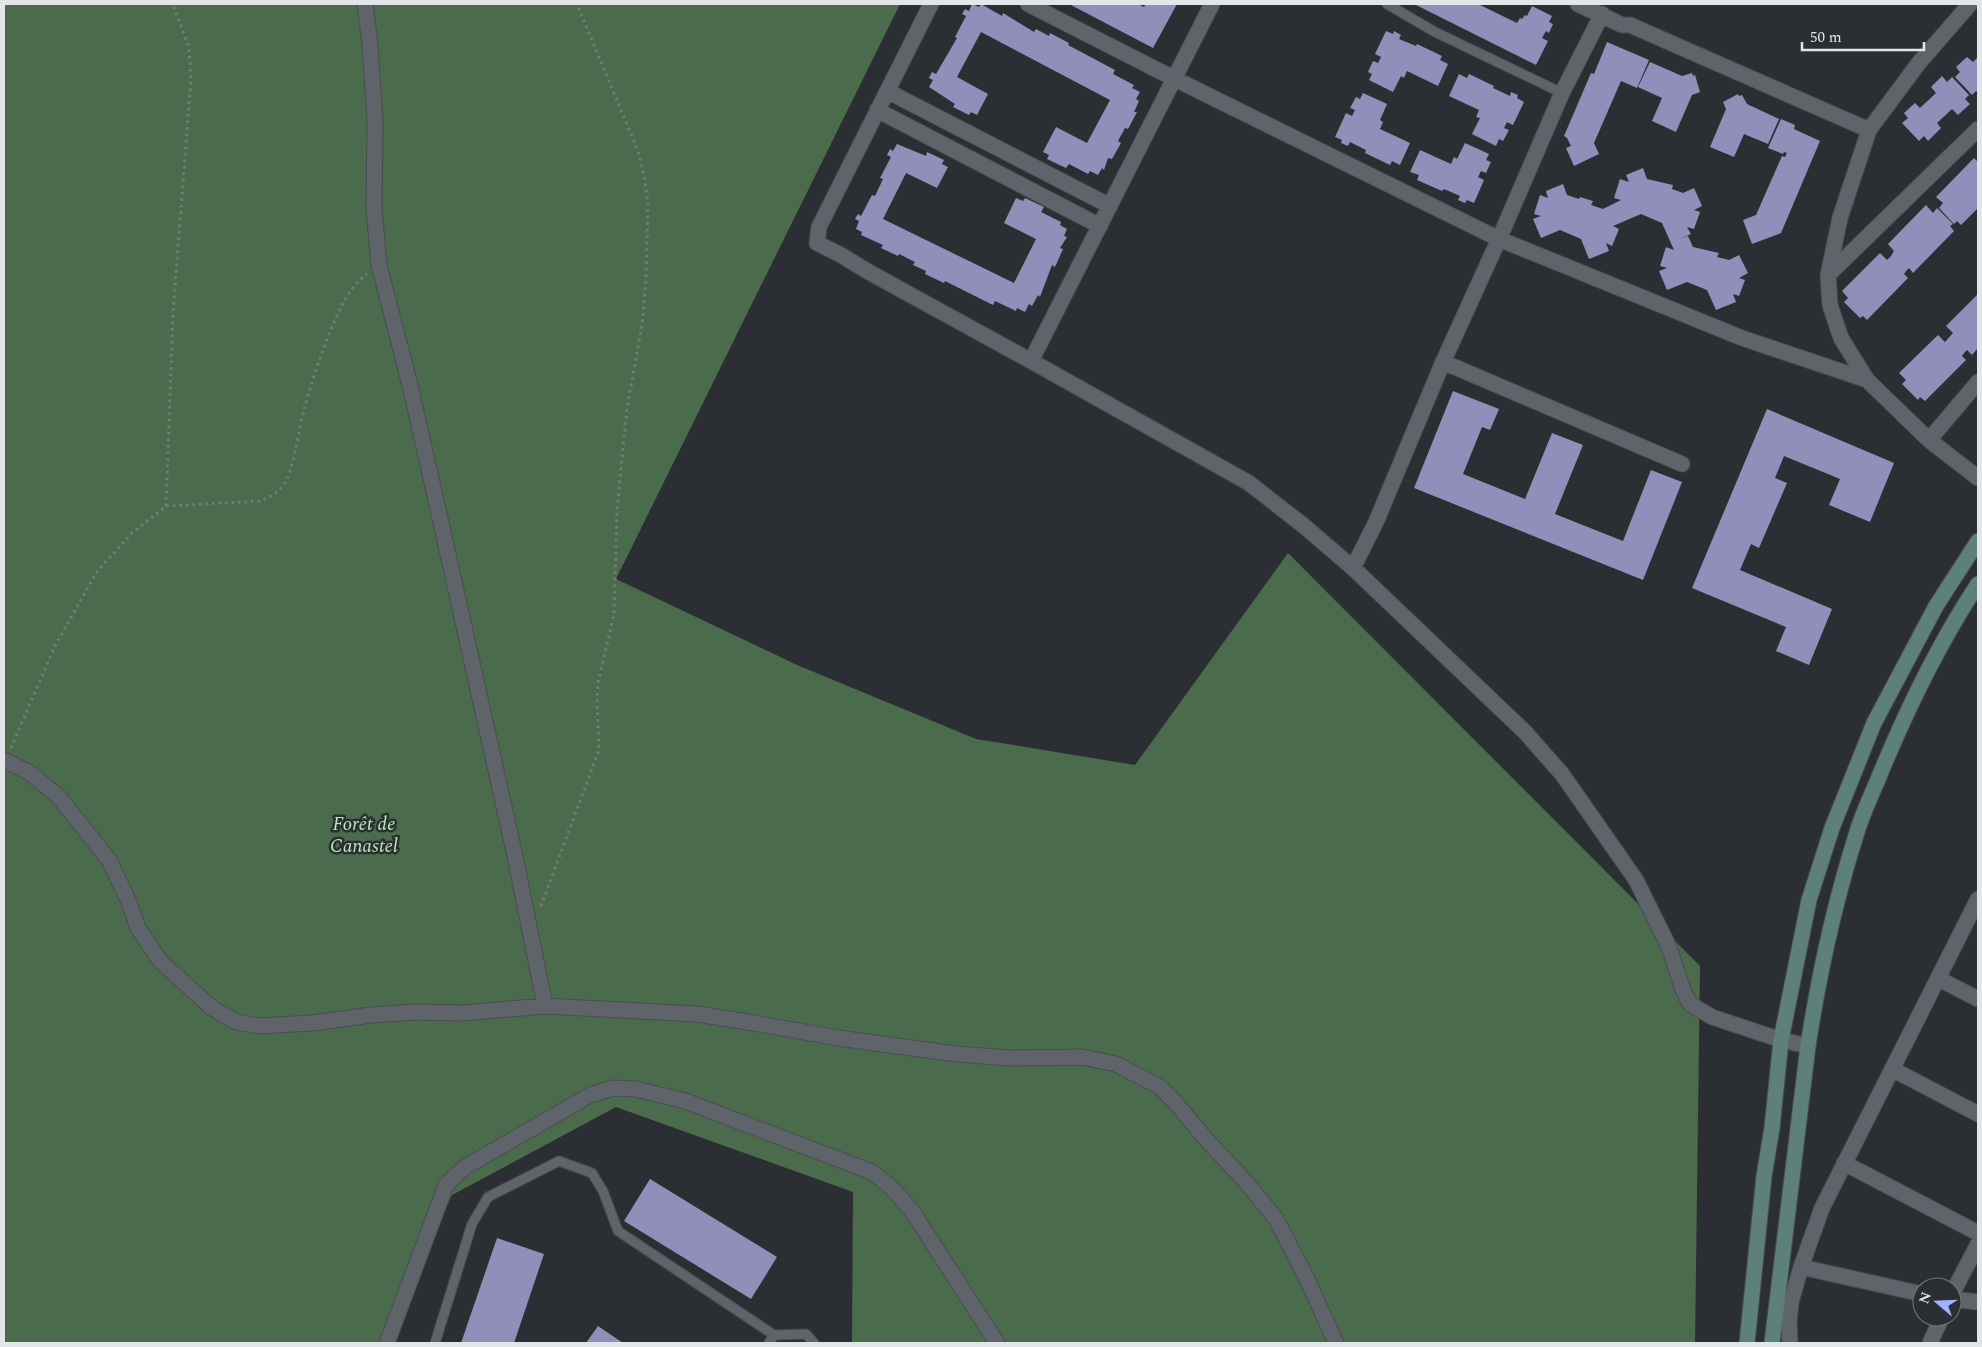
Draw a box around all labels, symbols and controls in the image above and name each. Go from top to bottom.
scale bar [1802,20,1924,52]
text: 50 m [1810,26,1842,49]
park label: Forêt de Canastel [330,810,398,861]
north arrow [1912,1277,1962,1327]
text: N [1913,1289,1937,1307]

